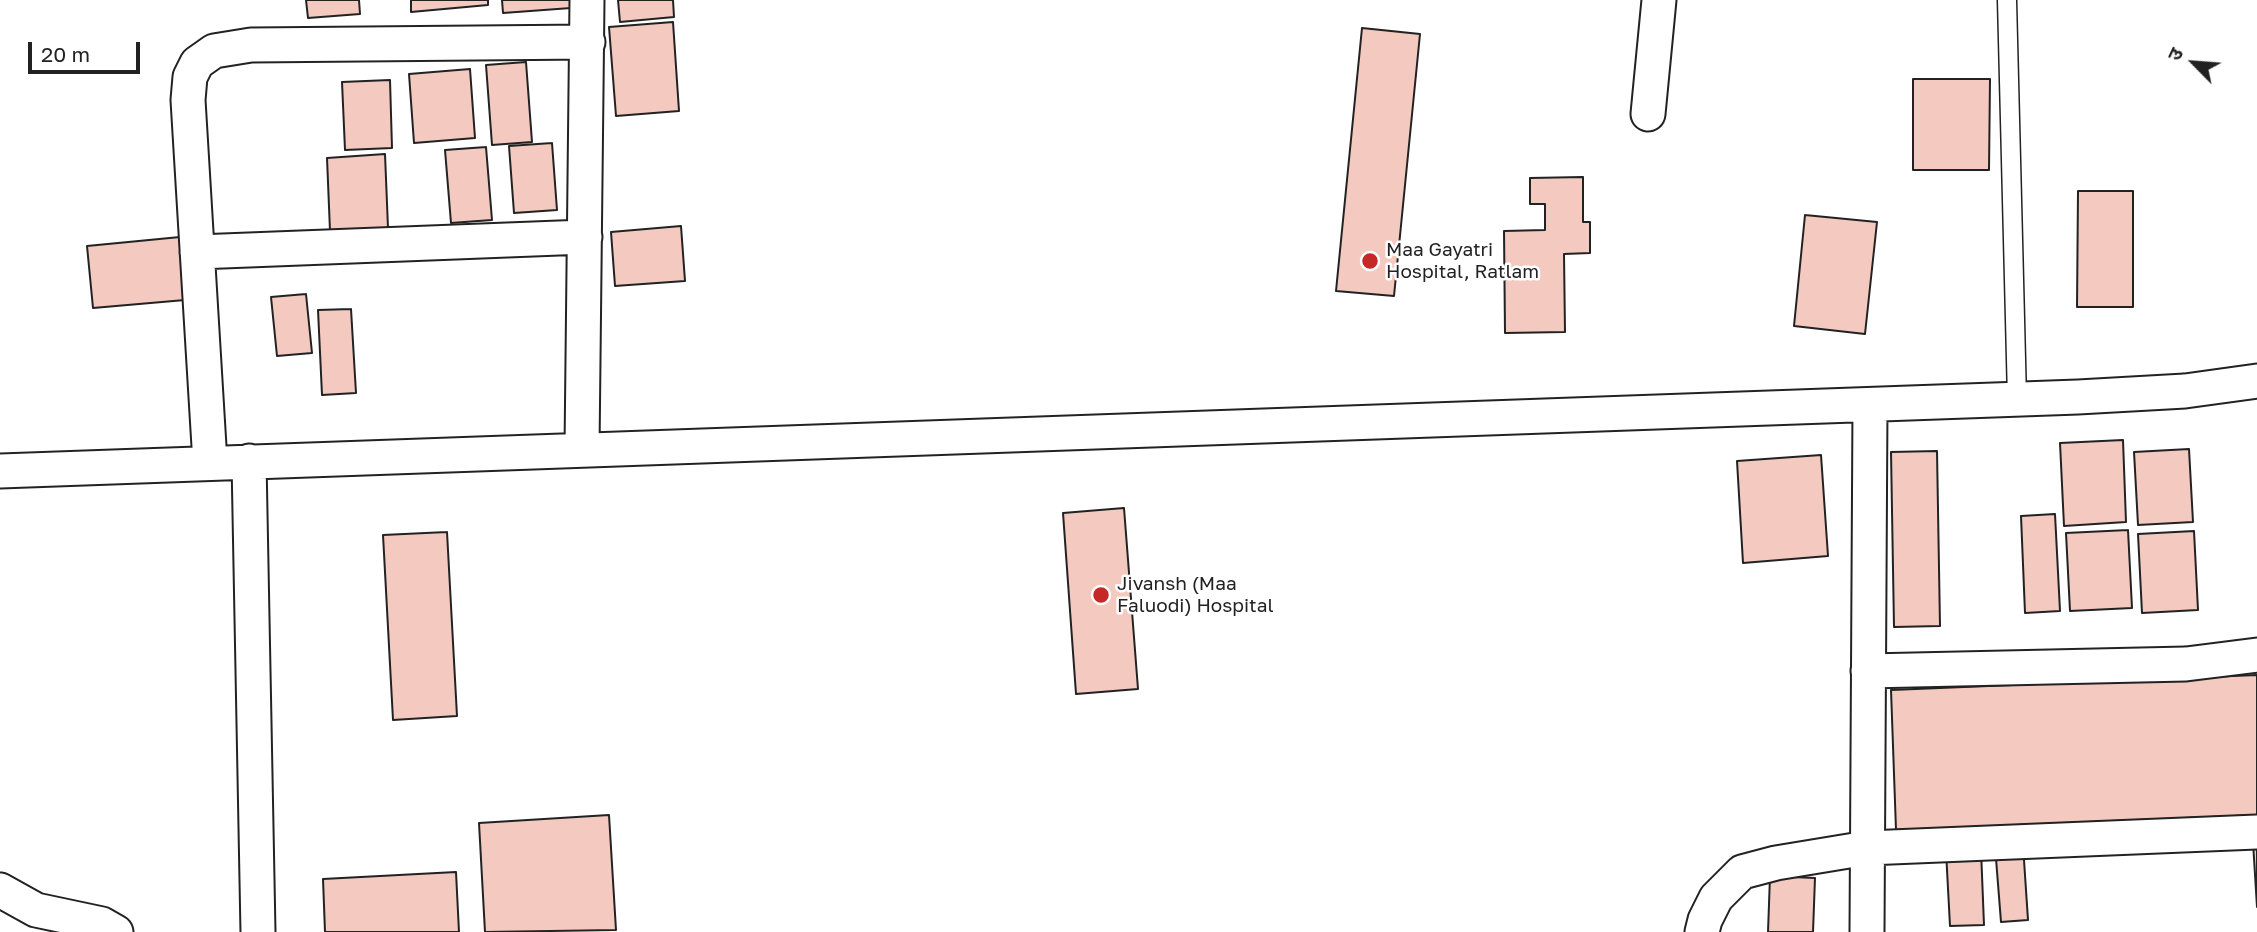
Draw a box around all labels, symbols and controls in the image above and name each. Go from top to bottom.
scale bar [32,28,144,72]
north arrow [2159,28,2229,98]
text: 20 m [41,41,90,67]
text: उ [2162,44,2187,64]
place label: Maa Gayatri Hospital, Ratlam [1386,239,1539,283]
marker: Maa Gayatri Hospital, Ratlam [1360,251,1380,271]
place label: Jivansh (Maa Faluodi) Hospital [1117,573,1273,617]
marker: Jivansh (Maa Faluodi) Hospital [1091,585,1111,605]

